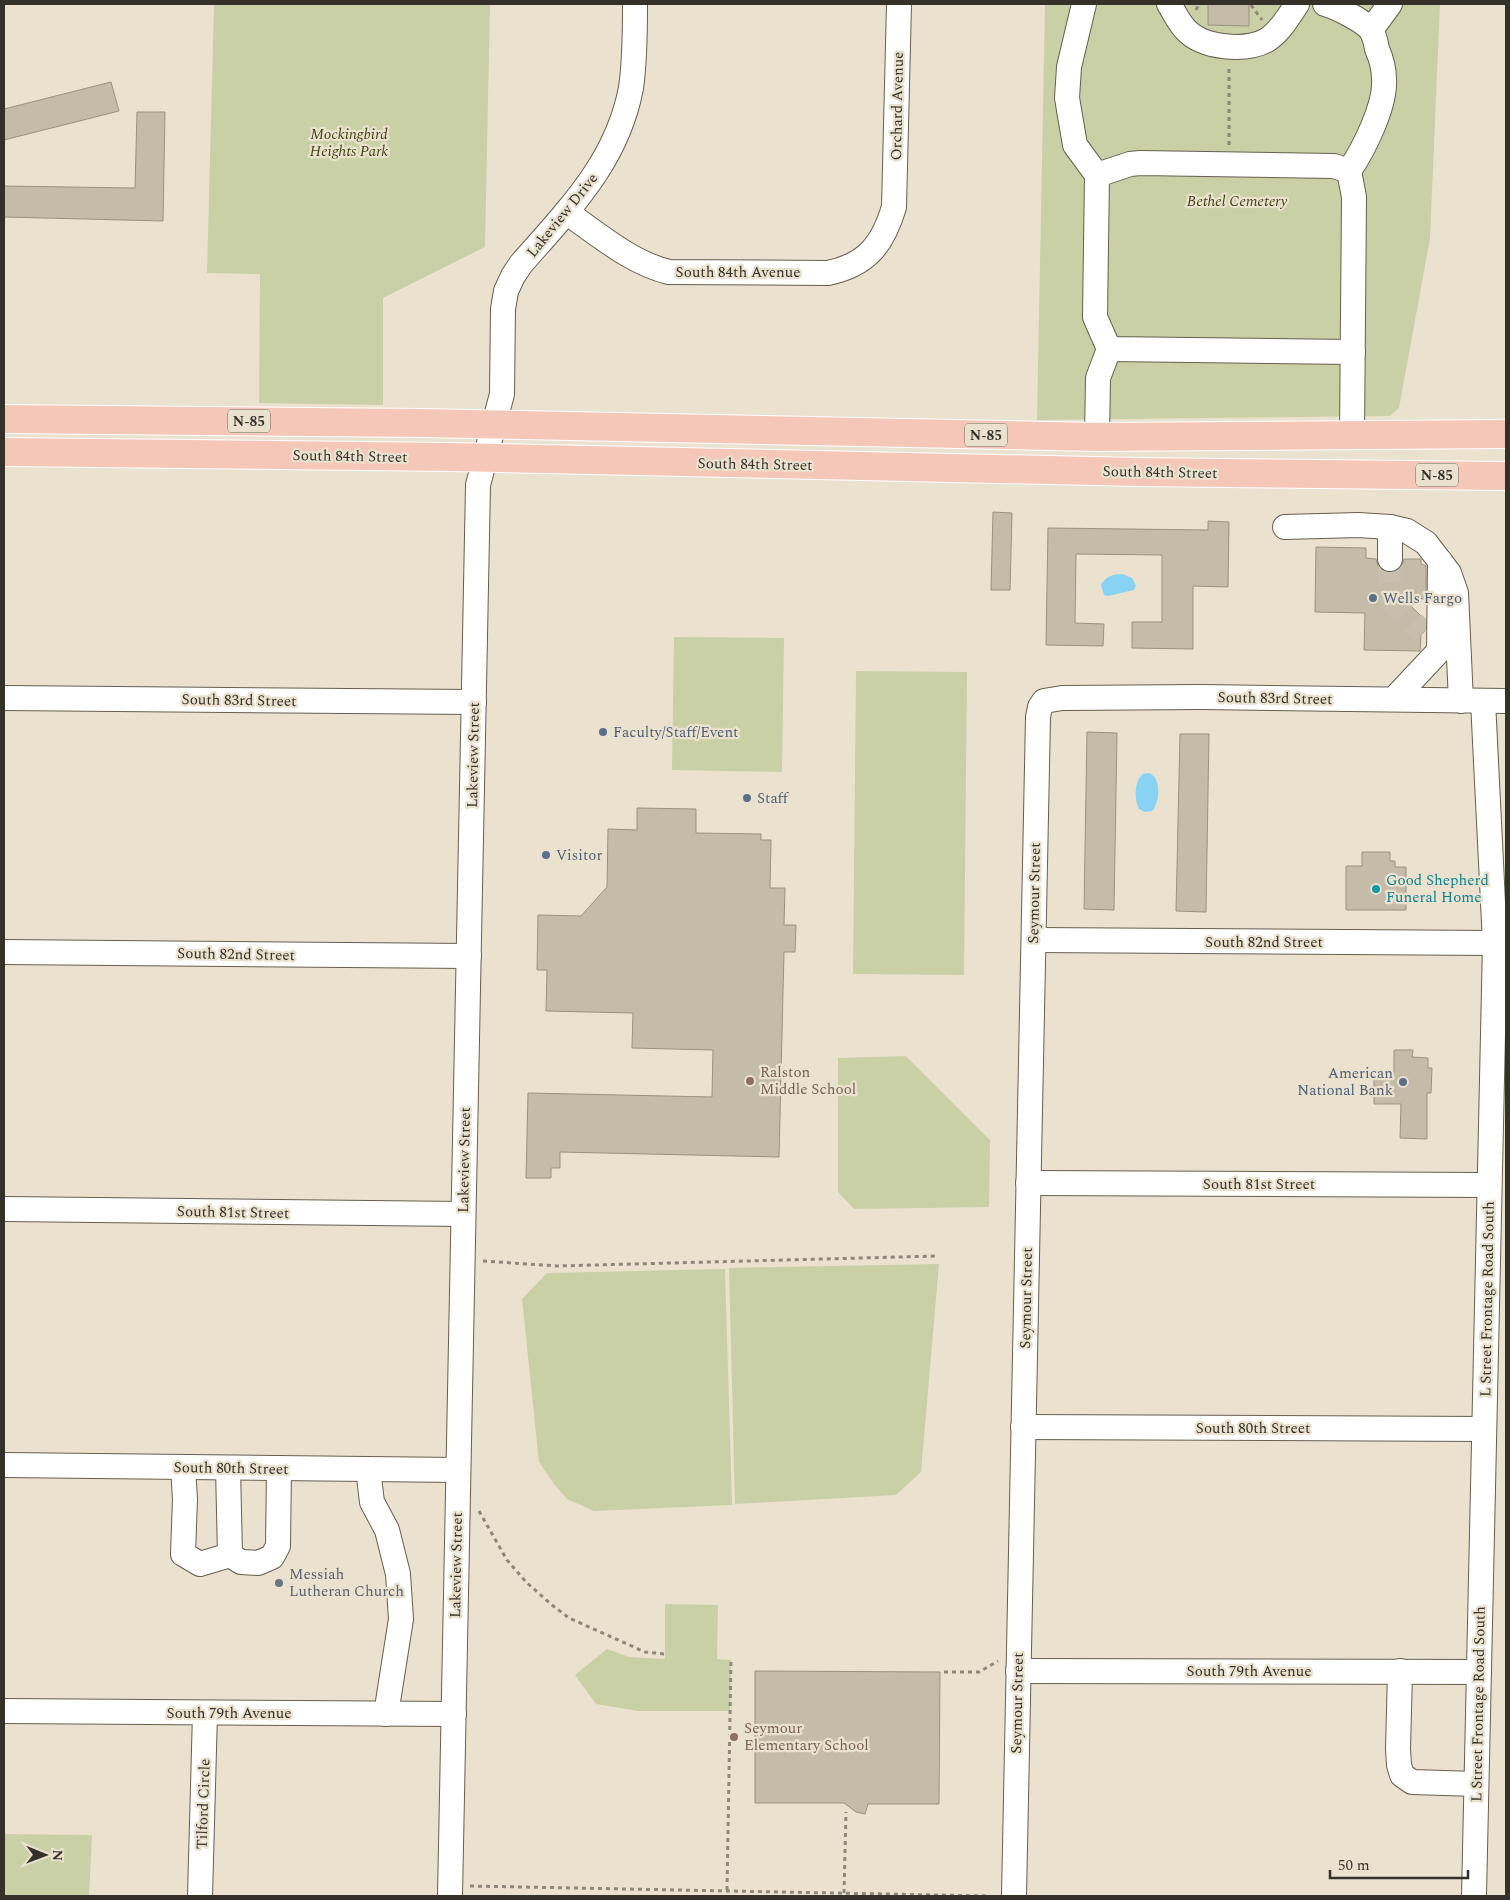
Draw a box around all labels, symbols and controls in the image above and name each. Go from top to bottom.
street label: Orchard Avenue [885,51,910,161]
park label: Mockingbird Heights Park [310,123,388,163]
street label: Lakeview Drive [521,168,604,263]
park label: Bethel Cemetery [1187,190,1288,213]
street label: South 84th Avenue [676,261,800,284]
road number: N-85 [228,410,270,432]
road number: N-85 [965,424,1007,446]
street label: South 84th Street [292,444,408,469]
street label: South 84th Street [697,452,813,477]
street label: South 84th Street [1102,460,1218,485]
road number: N-85 [1416,464,1458,486]
place label: Wells Fargo [1383,587,1462,610]
marker: Wells Fargo [1367,592,1379,604]
street label: South 83rd Street [1217,686,1333,711]
street label: South 83rd Street [181,688,297,713]
street label: Lakeview Street [461,702,486,808]
place label: Faculty/Staff/Event [613,721,738,744]
marker: Faculty/Staff/Event [597,726,609,738]
place label: Staff [757,787,790,810]
marker: Staff [741,792,753,804]
street label: Seymour Street [1022,842,1047,944]
place label: Visitor [556,844,602,867]
marker: Visitor [540,849,552,861]
place label: Good Shepherd Funeral Home [1386,869,1489,909]
marker: Good Shepherd Funeral Home [1370,883,1382,895]
street label: South 82nd Street [1205,931,1323,954]
street label: South 82nd Street [177,942,295,967]
place label: Ralston Middle School [760,1061,856,1101]
place label: American National Bank [1297,1062,1393,1102]
marker: Ralston Middle School [744,1075,756,1087]
marker: American National Bank [1397,1076,1409,1088]
street label: Lakeview Street [452,1107,477,1213]
street label: South 81st Street [1203,1173,1315,1196]
street label: South 81st Street [177,1200,289,1225]
street label: L Street Frontage Road South [1474,1201,1501,1397]
street label: Seymour Street [1014,1247,1039,1349]
street label: South 80th Street [1196,1417,1310,1440]
street label: South 80th Street [173,1456,289,1481]
street label: Lakeview Street [444,1512,469,1618]
place label: Messiah Lutheran Church [289,1563,404,1603]
marker: Messiah Lutheran Church [273,1577,285,1589]
street label: L Street Frontage Road South [1465,1606,1492,1802]
street label: Seymour Street [1005,1652,1030,1754]
street label: South 79th Avenue [1187,1660,1311,1683]
street label: South 79th Avenue [167,1702,291,1725]
place label: Seymour Elementary School [744,1717,869,1757]
marker: Seymour Elementary School [728,1731,740,1743]
street label: Tilford Circle [190,1758,217,1850]
north arrow [20,1830,70,1880]
scale bar [1330,1848,1468,1880]
text: N [47,1849,68,1861]
text: 50 m [1338,1854,1370,1877]

